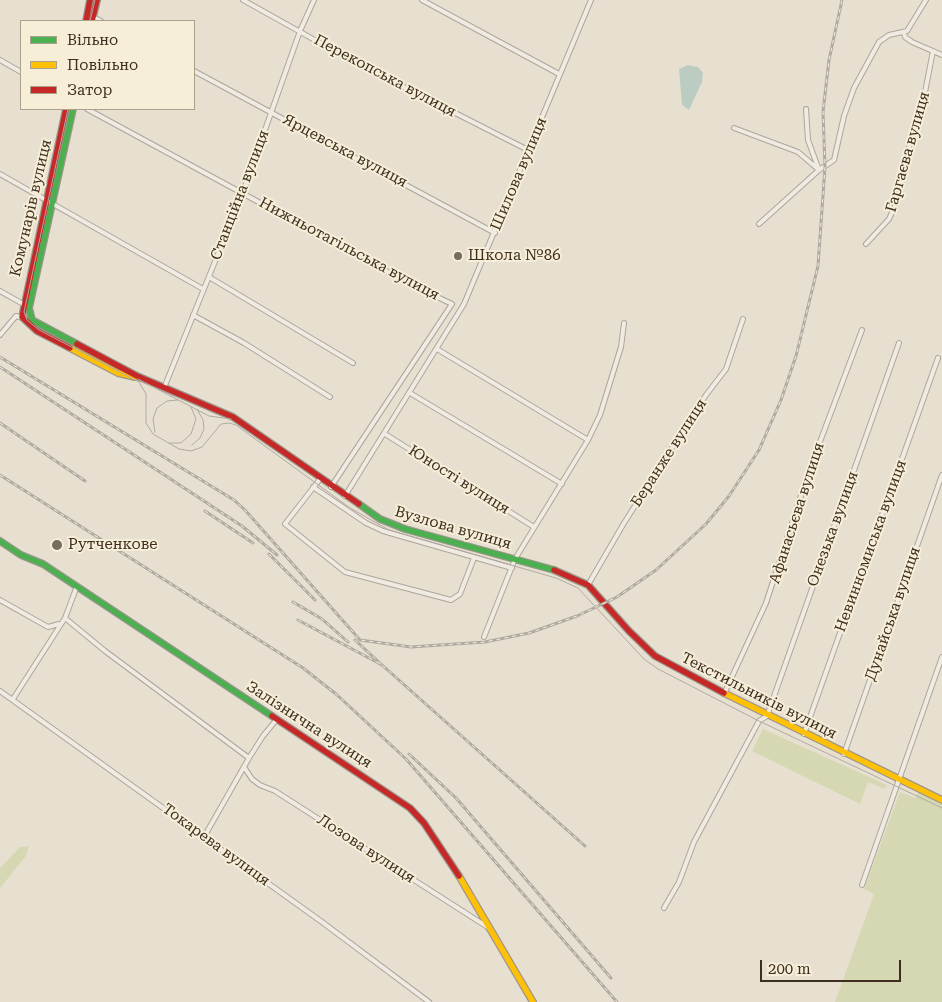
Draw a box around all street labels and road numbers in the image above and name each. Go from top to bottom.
street label: Перекопська вулиця [311,31,459,121]
street label: Гаргаєва вулиця [882,90,934,214]
street label: Ярцевська вулиця [280,111,410,191]
street label: Шилова вулиця [487,115,551,233]
street label: Станційна вулиця [207,127,273,263]
street label: Комунарів вулиця [6,138,56,278]
street label: Нижньотагільська вулиця [256,194,442,304]
street label: Беранже вулиця [627,395,711,511]
street label: Афанасьєва вулиця [766,440,828,586]
street label: Юності вулиця [405,442,513,518]
street label: Невинномиська вулиця [831,457,911,635]
street label: Онезька вулиця [804,469,862,589]
street label: Вузлова вулиця [393,503,513,553]
street label: Дунайська вулиця [862,545,924,683]
street label: Текстильників вулиця [678,649,840,743]
street label: Залізнична вулиця [243,678,375,772]
street label: Токарева вулиця [159,800,273,890]
street label: Лозова вулиця [314,811,418,887]

